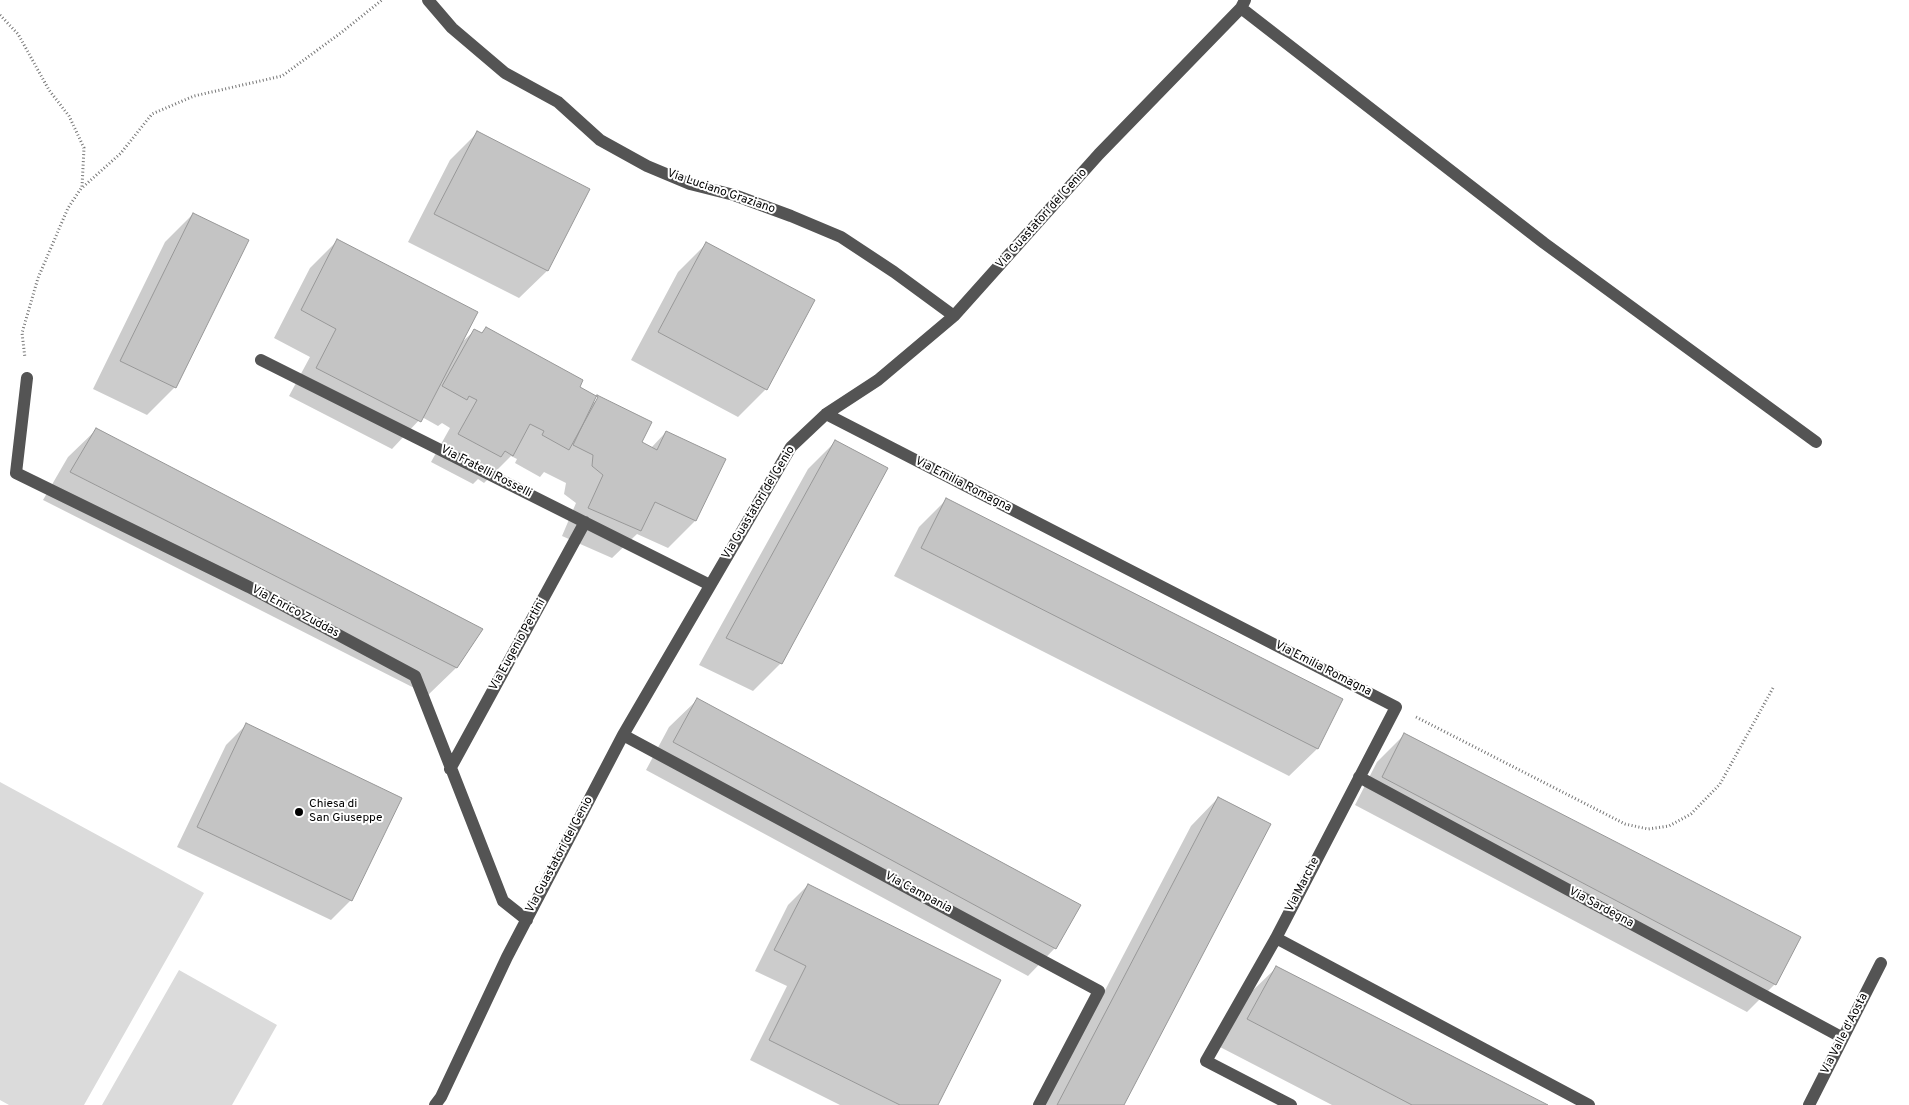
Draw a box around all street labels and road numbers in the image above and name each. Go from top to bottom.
street label: Via Guastatori del Genio [993,166,1091,272]
street label: Via Luciano Graziano [665,167,777,217]
street label: Via Fratelli Rosselli [438,443,534,501]
street label: Via Guastatori del Genio [719,444,799,562]
street label: Via Emilia Romagna [912,454,1014,516]
street label: Via Enrico Zuddas [249,583,341,641]
street label: Via Eugenio Pertini [487,597,549,693]
street label: Via Emilia Romagna [1272,638,1374,700]
street label: Via Guastatori del Genio [523,794,597,916]
street label: Via Marche [1283,855,1323,915]
street label: Via Campania [882,869,954,917]
street label: Via Sardegna [1566,885,1636,931]
street label: Via Valle d'Aosta [1818,991,1872,1077]

